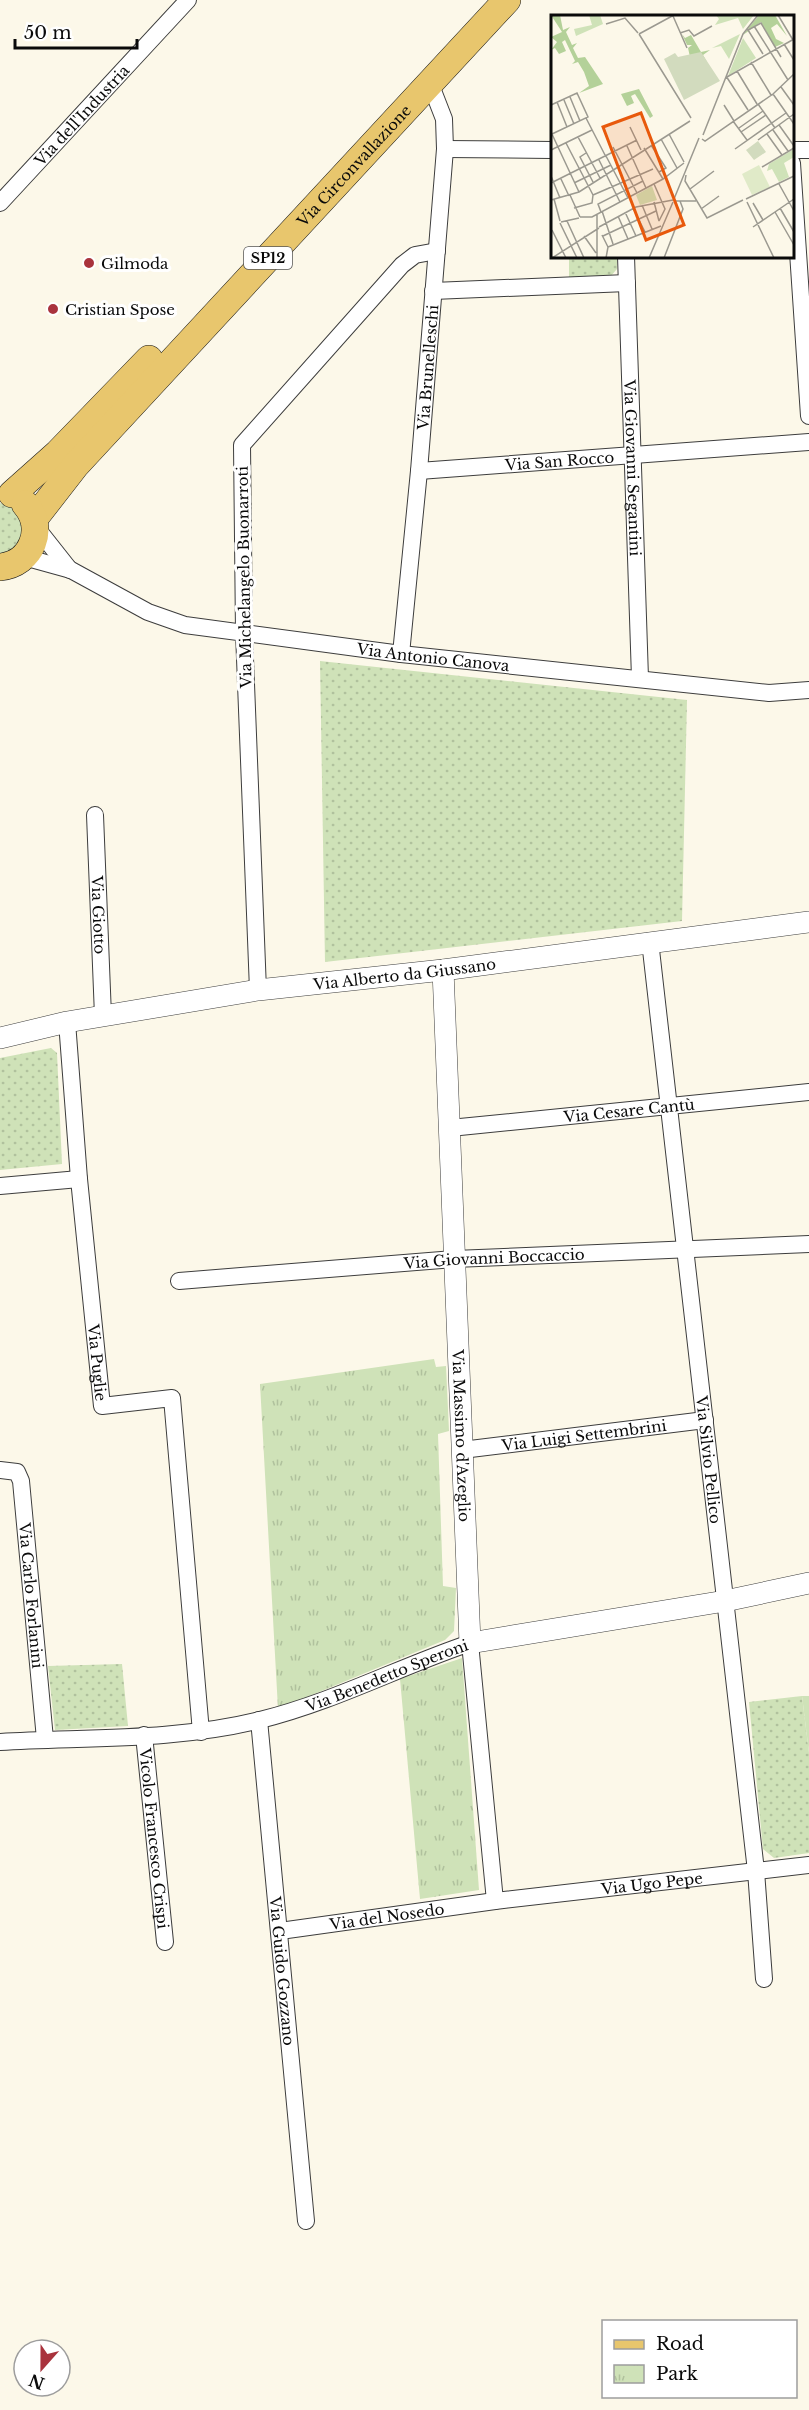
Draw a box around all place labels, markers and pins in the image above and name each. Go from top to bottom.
place label: Gilmoda [101,254,169,273]
marker: Gilmoda [82,256,96,270]
place label: Cristian Spose [65,300,175,319]
marker: Cristian Spose [46,302,60,316]

